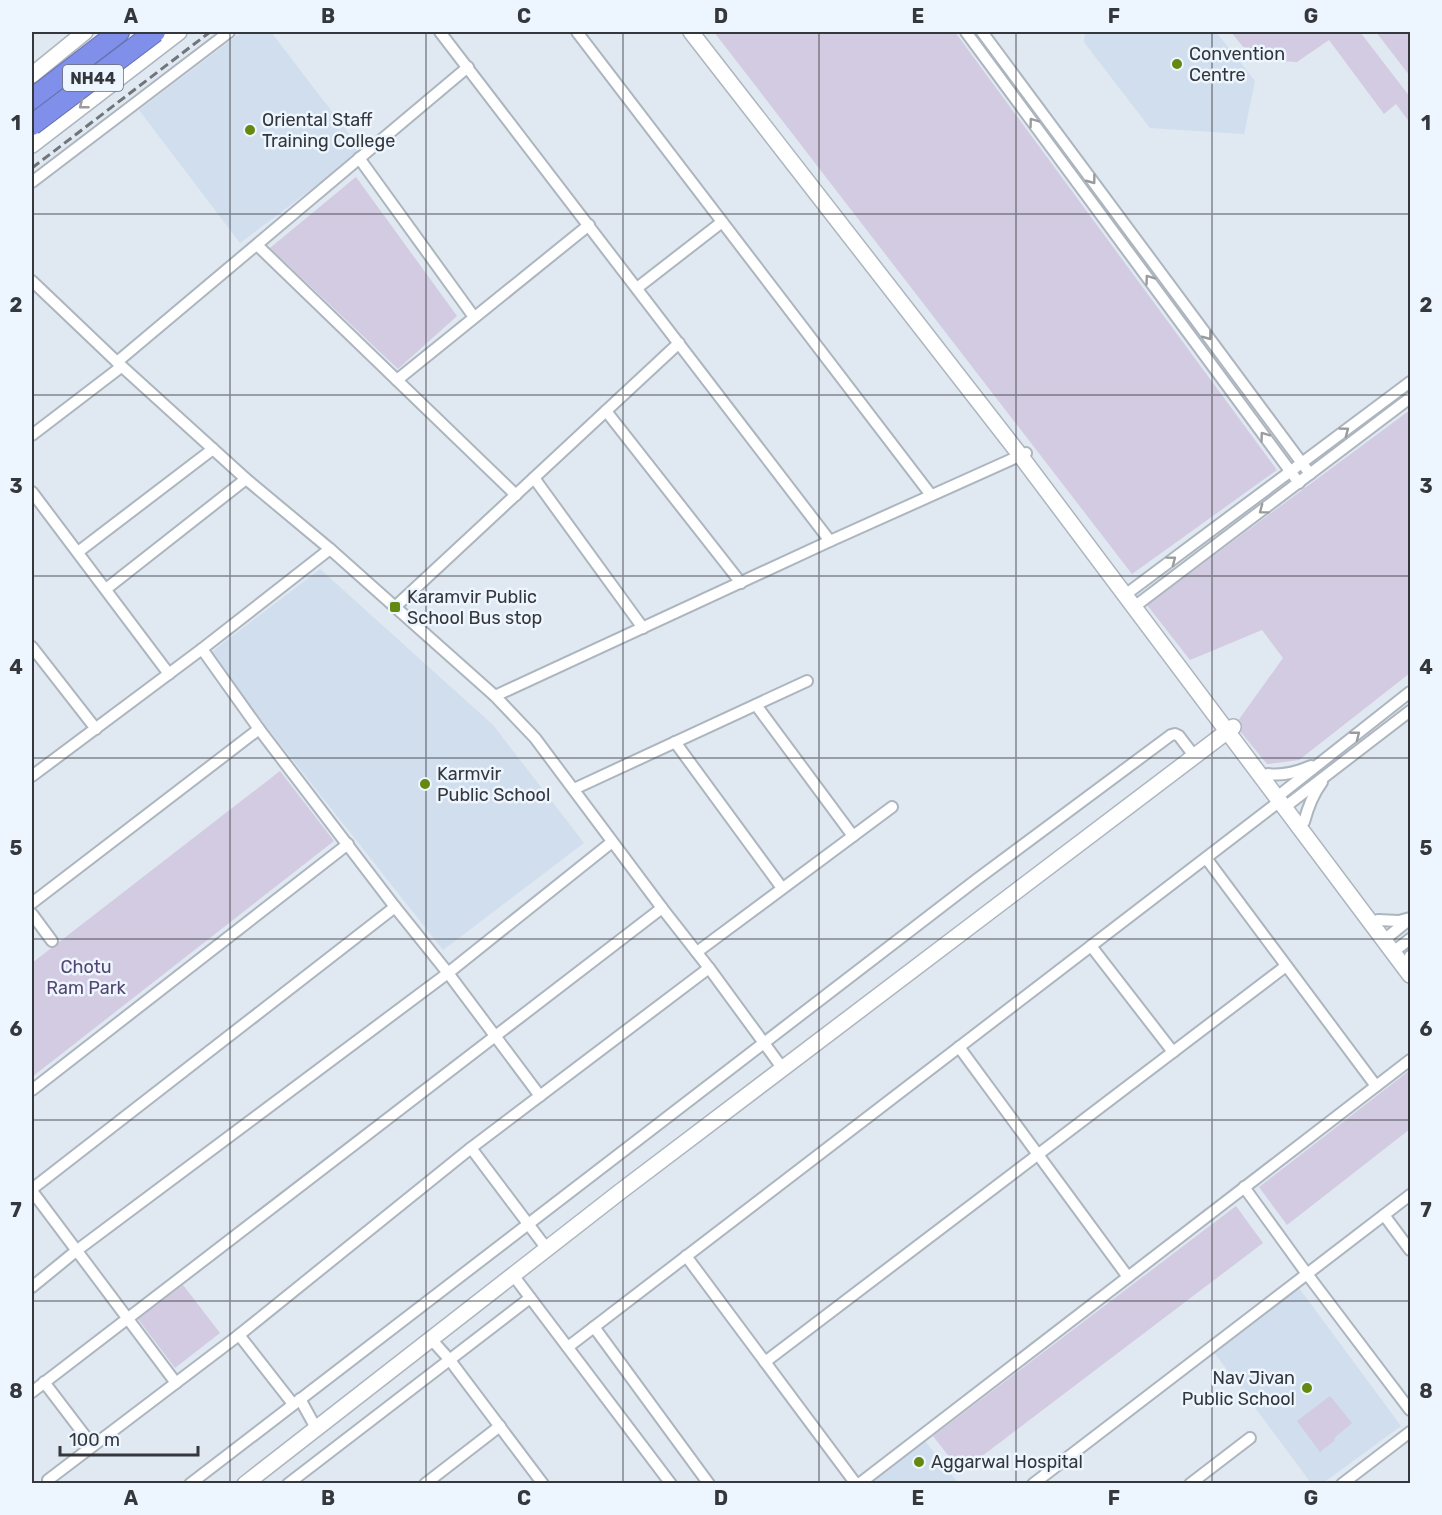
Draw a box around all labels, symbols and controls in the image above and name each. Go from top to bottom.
text: A [124,4,139,28]
text: B [321,4,335,28]
text: C [517,4,531,28]
text: D [714,4,728,28]
text: E [912,4,924,28]
text: F [1108,4,1120,28]
text: G [1304,4,1318,28]
place label: Convention Centre [1189,43,1285,86]
marker: Convention Centre [1170,57,1184,71]
road number: NH44 [63,65,123,91]
one-way arrow [79,98,90,109]
place label: Oriental Staff Training College [262,109,395,152]
text: 1 [11,111,21,135]
text: 1 [1421,111,1431,135]
one-way arrow [1029,117,1040,128]
marker: Oriental Staff Training College [243,123,257,137]
one-way arrow [1085,173,1096,184]
one-way arrow [1145,274,1156,285]
text: 2 [10,293,23,317]
text: 2 [1420,293,1433,317]
one-way arrow [1201,330,1212,341]
one-way arrow [1339,427,1350,438]
one-way arrow [1261,431,1272,442]
text: 3 [9,474,23,498]
text: 3 [1419,474,1433,498]
one-way arrow [1259,502,1270,513]
one-way arrow [1166,556,1177,567]
place label: Karamvir Public School Bus stop [407,586,542,629]
marker: Karamvir Public School Bus stop [388,600,402,614]
text: 4 [9,655,23,679]
text: 4 [1419,655,1433,679]
one-way arrow [1349,731,1360,742]
place label: Karmvir Public School [437,763,550,806]
marker: Karmvir Public School [418,777,432,791]
text: 5 [10,836,23,860]
text: 5 [1420,836,1433,860]
park label: Chotu Ram Park [46,956,126,999]
text: 6 [9,1017,23,1041]
text: 6 [1419,1017,1433,1041]
text: 7 [10,1198,22,1222]
text: 7 [1420,1198,1432,1222]
place label: Nav Jivan Public School [1182,1367,1295,1410]
text: 8 [9,1379,23,1403]
text: 8 [1419,1379,1433,1403]
marker: Nav Jivan Public School [1300,1381,1314,1395]
scale bar [60,1419,198,1457]
text: 100 m [69,1429,120,1451]
place label: Aggarwal Hospital [931,1451,1083,1473]
marker: Aggarwal Hospital [912,1455,926,1469]
text: A [124,1486,139,1510]
text: B [321,1486,335,1510]
text: C [517,1486,531,1510]
text: D [714,1486,728,1510]
text: E [912,1486,924,1510]
text: F [1108,1486,1120,1510]
text: G [1304,1486,1318,1510]

